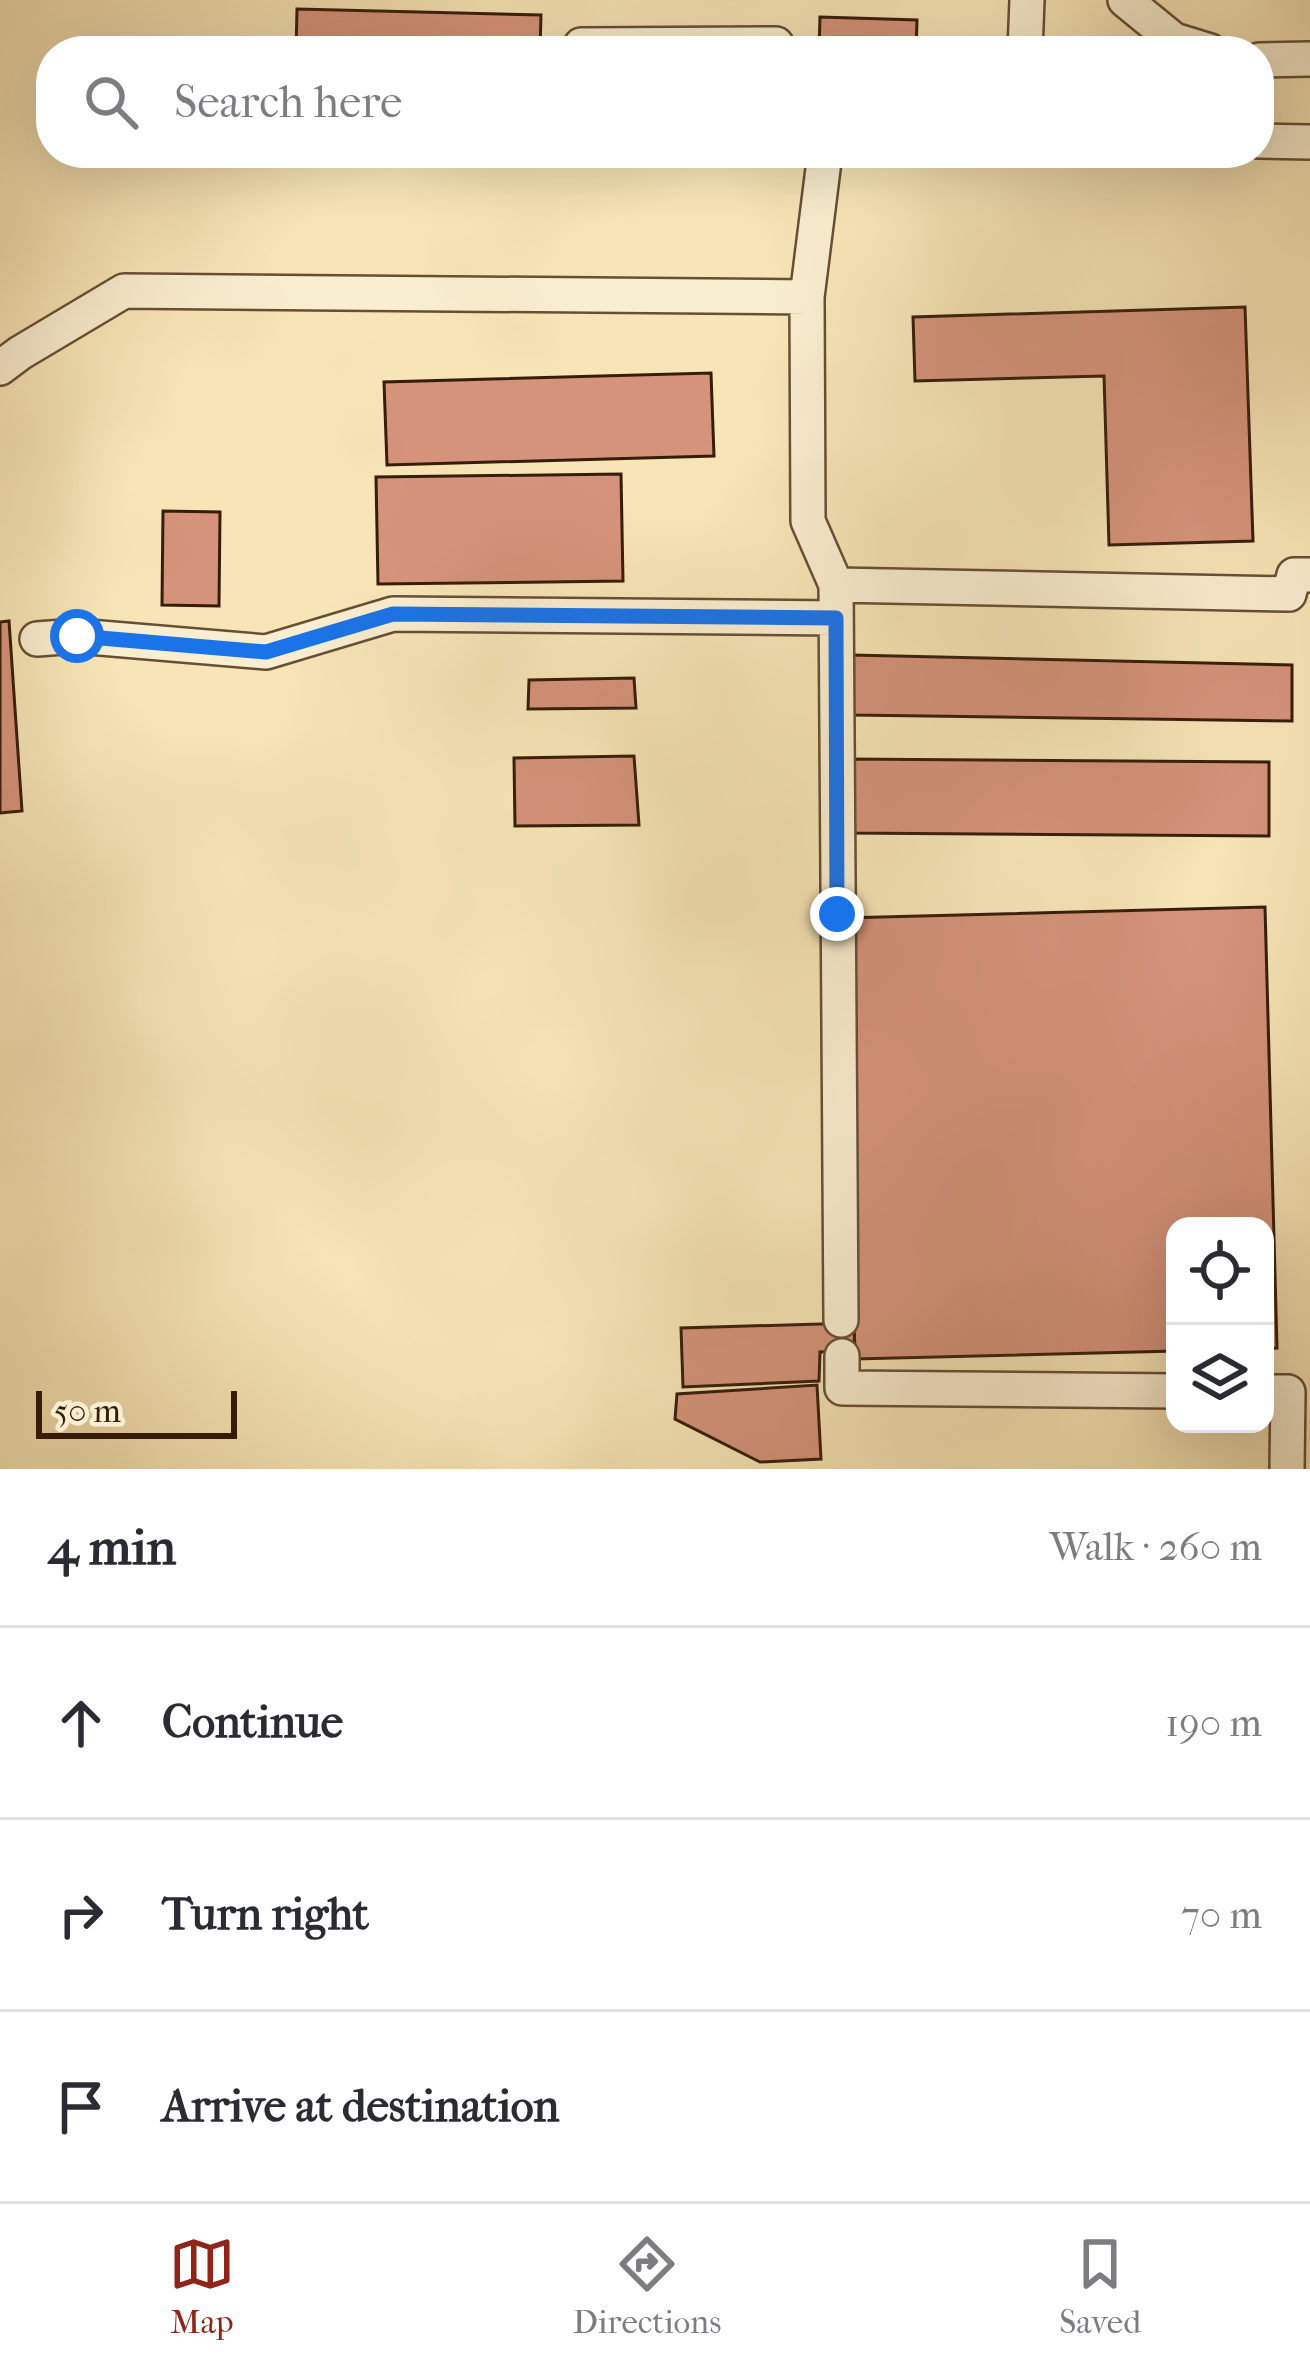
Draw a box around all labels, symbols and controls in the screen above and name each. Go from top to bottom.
search box [36,36,1274,168]
icon: search [78,69,144,135]
text: Search here [174,76,402,129]
route start [50,609,104,663]
route end [810,887,864,941]
map controls [1166,1217,1274,1433]
button: locate [1166,1217,1274,1325]
button: layers [1166,1325,1274,1433]
scale bar [36,1385,237,1438]
text: 50 m [54,1392,121,1431]
text: 4 min [48,1517,176,1577]
text: Walk · 260 m [1049,1524,1262,1570]
icon: ahead [48,1690,114,1756]
text: Continue [162,1696,343,1749]
text: 190 m [1165,1700,1262,1746]
icon: right [48,1882,114,1948]
text: Turn right [162,1888,369,1941]
text: 70 m [1181,1892,1262,1938]
icon: arrive [48,2074,114,2140]
text: Arrive at destination [162,2080,559,2133]
tab: Map [169,2231,235,2342]
tab: Directions [573,2231,721,2342]
tab: Saved [1059,2231,1141,2342]

